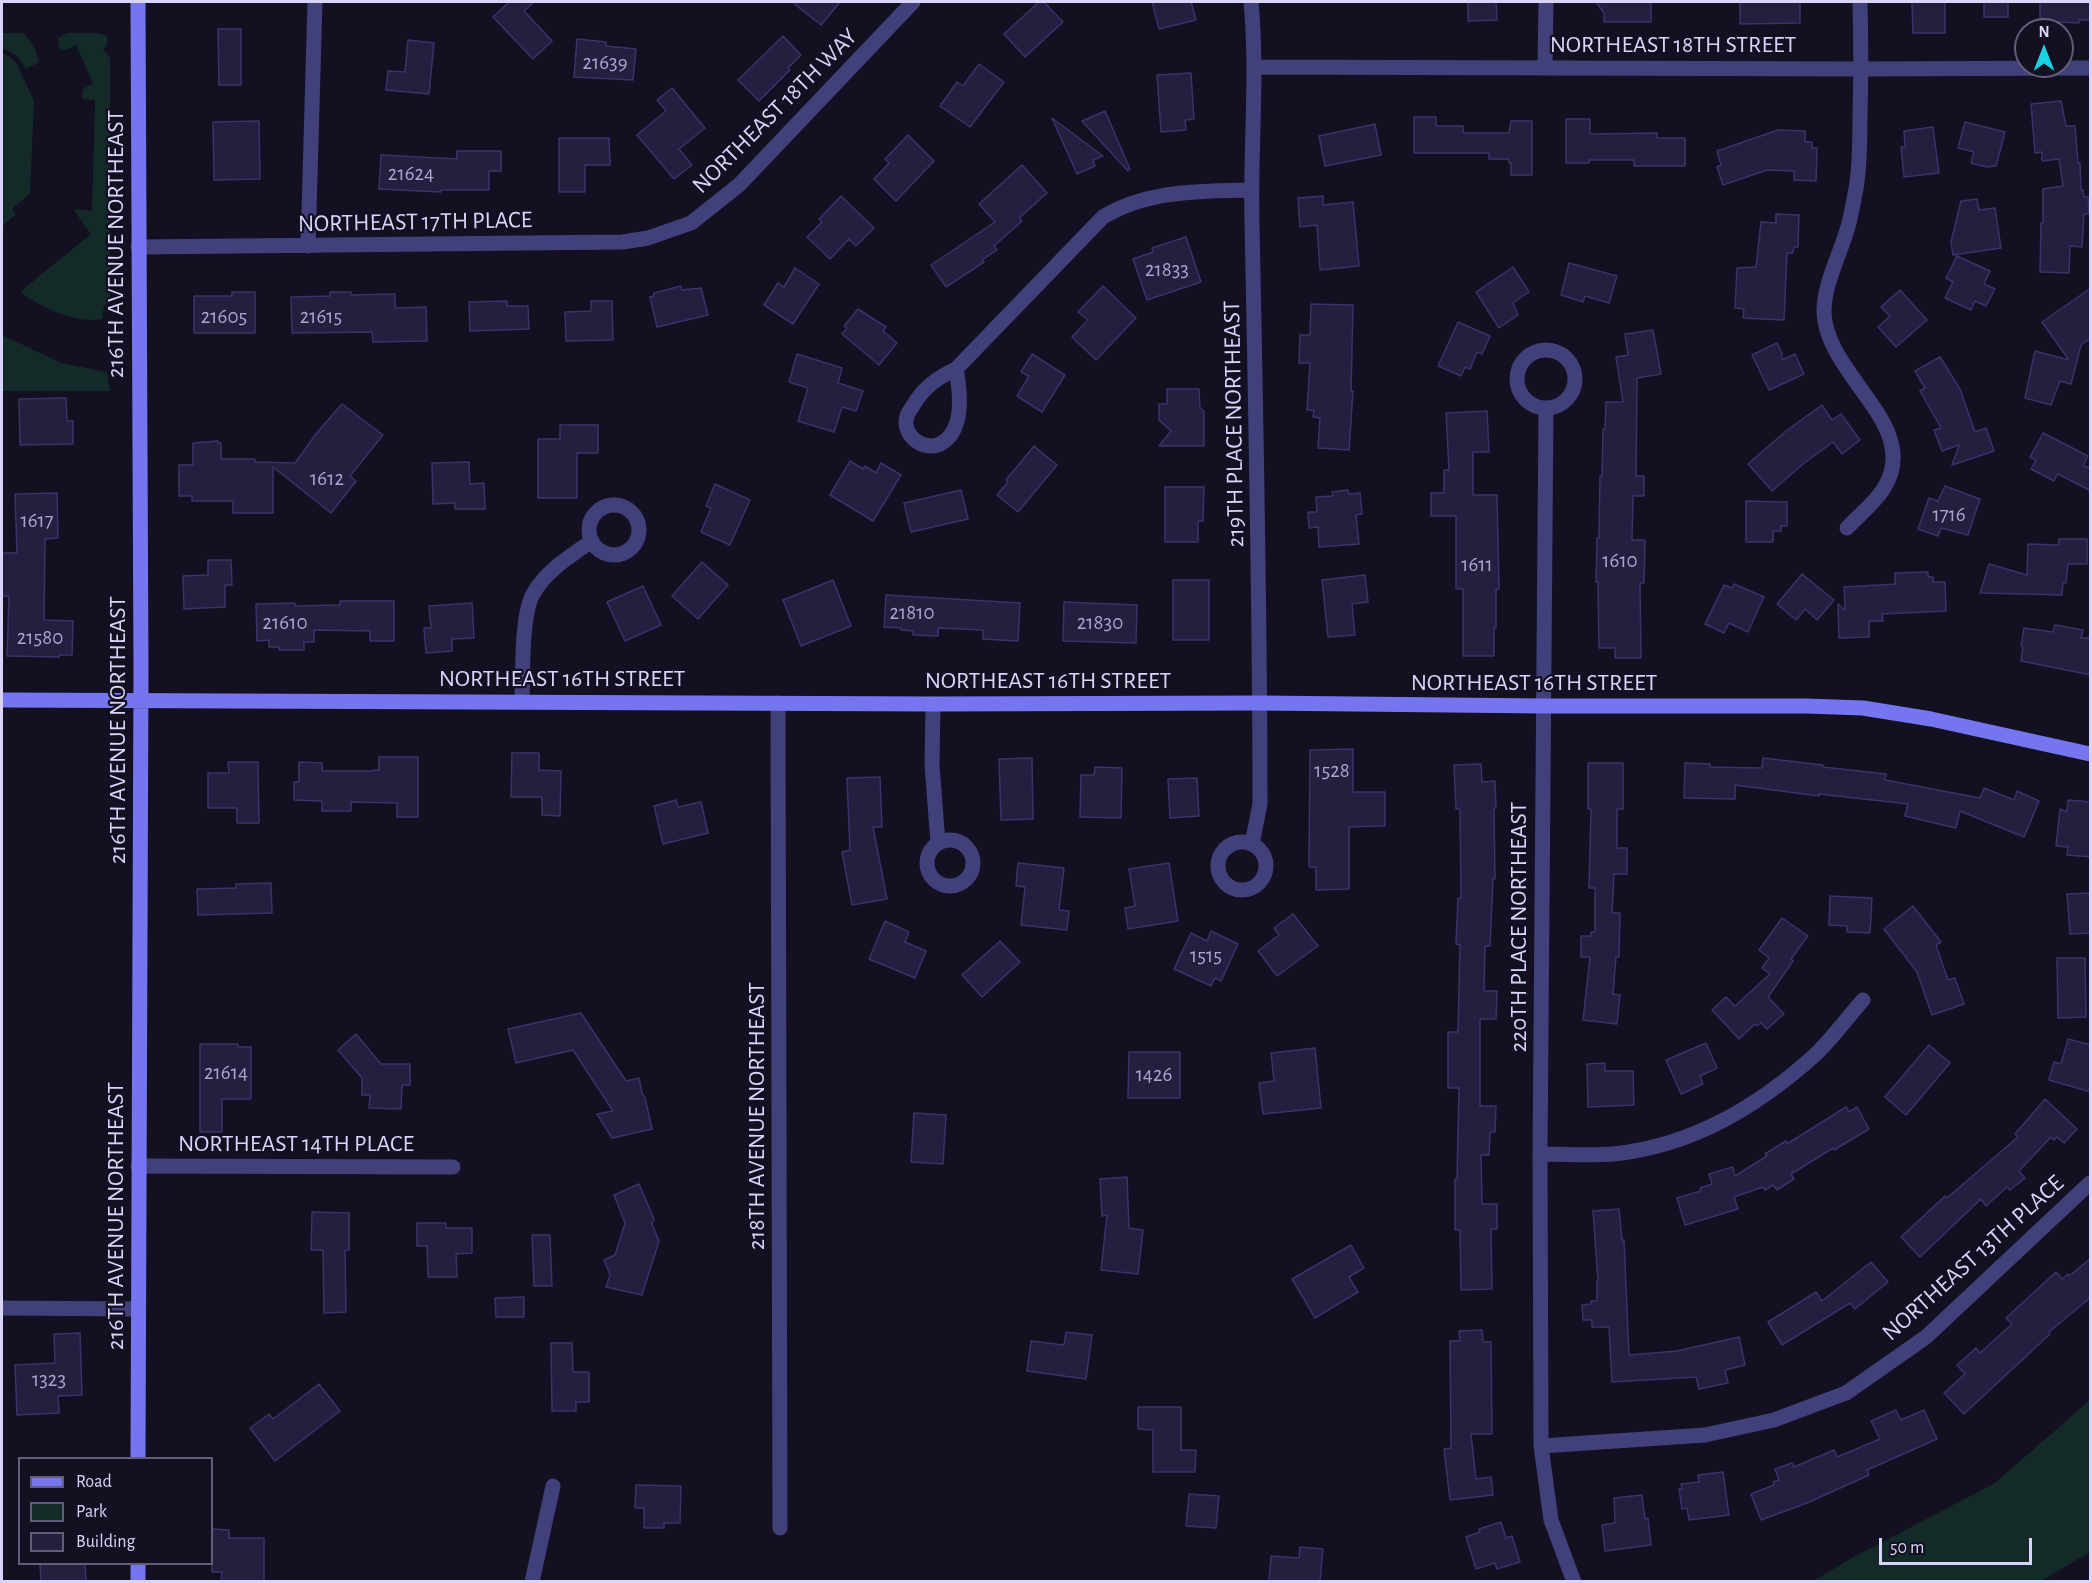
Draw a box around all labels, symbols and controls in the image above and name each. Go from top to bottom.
north arrow [2014,18,2074,78]
street label: NORTHEAST 18TH WAY [686,22,864,200]
text: N [2038,24,2050,40]
street label: NORTHEAST 18TH STREET [1550,31,1796,59]
house number: 21639 [582,50,628,76]
street label: 216TH AVENUE NORTHEAST [102,110,130,378]
house number: 21624 [388,161,434,187]
street label: NORTHEAST 17TH PLACE [298,206,532,238]
house number: 21833 [1145,257,1189,283]
street label: 219TH PLACE NORTHEAST [1217,300,1251,548]
house number: 21605 [201,304,247,330]
house number: 21615 [300,304,342,330]
house number: 1612 [310,466,344,492]
house number: 1716 [1932,502,1966,528]
house number: 1617 [20,508,54,534]
house number: 1610 [1602,548,1638,574]
house number: 1611 [1461,552,1493,578]
street label: 216TH AVENUE NORTHEAST [104,596,132,864]
house number: 21810 [889,600,935,626]
house number: 21610 [263,610,307,636]
house number: 21830 [1077,610,1123,636]
house number: 21580 [17,625,63,651]
street label: NORTHEAST 16TH STREET [439,665,685,693]
street label: NORTHEAST 16TH STREET [925,667,1171,695]
street label: NORTHEAST 16TH STREET [1411,669,1657,697]
house number: 1528 [1314,758,1350,784]
street label: 220TH PLACE NORTHEAST [1505,802,1533,1052]
house number: 1515 [1190,943,1222,969]
street label: 218TH AVENUE NORTHEAST [743,982,771,1250]
house number: 21614 [204,1060,248,1086]
house number: 1426 [1136,1062,1172,1088]
street label: 216TH AVENUE NORTHEAST [102,1082,130,1350]
street label: NORTHEAST 14TH PLACE [178,1130,414,1158]
street label: NORTHEAST 13TH PLACE [1876,1169,2070,1347]
house number: 1323 [32,1367,66,1393]
legend [18,1457,213,1565]
text: Road [76,1473,112,1491]
text: Park [76,1503,107,1521]
scale bar [1882,1526,2035,1564]
text: Building [76,1533,135,1551]
text: 50 m [1890,1539,1924,1557]

